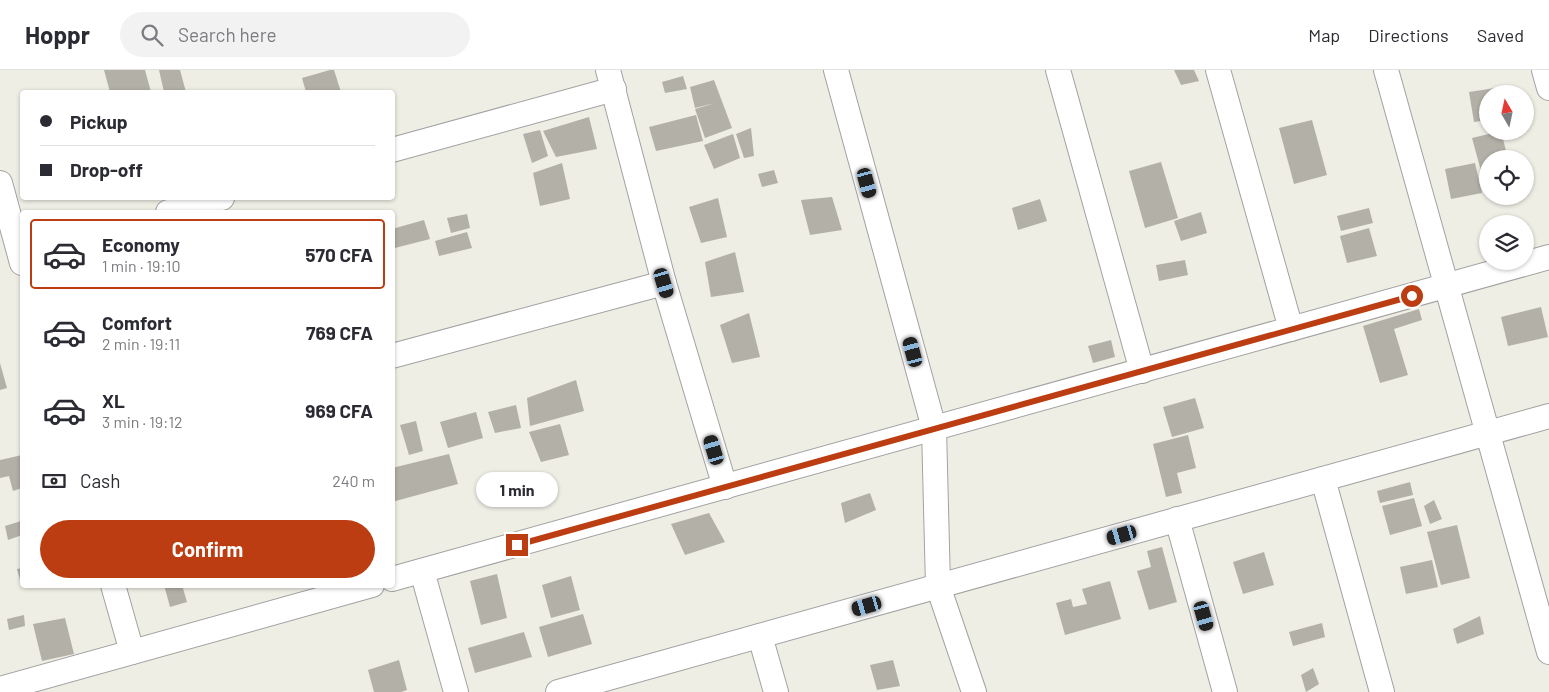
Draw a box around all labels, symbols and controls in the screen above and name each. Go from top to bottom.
search box [120,12,470,57]
text: Hoppr [25,20,90,49]
icon: search [138,21,166,49]
text: Search here [178,23,277,46]
text: Map [1308,24,1340,46]
text: Directions [1368,24,1449,46]
text: Saved [1477,24,1524,46]
north arrow [1479,85,1534,140]
map controls [1479,85,1534,270]
text: Pickup [70,110,128,133]
button: locate [1479,150,1534,205]
text: Drop-off [70,158,143,181]
car [855,167,878,199]
button: layers [1479,215,1534,270]
icon: car [42,232,87,277]
text: Economy [102,233,180,256]
text: 570 CFA [305,243,373,266]
text: 1 min · 19:10 [102,256,181,275]
car [652,266,675,300]
route start [1401,285,1423,307]
icon: car [42,310,87,355]
text: Comfort [102,311,172,334]
text: 769 CFA [306,321,373,344]
text: 2 min · 19:11 [102,334,180,353]
car [901,336,924,368]
icon: car [42,388,87,433]
text: XL [102,389,125,412]
text: 969 CFA [305,399,373,422]
text: 3 min · 19:12 [102,412,183,431]
car [702,433,725,467]
icon: cash [40,467,68,495]
text: Cash [80,469,121,492]
text: 240 m [332,471,375,490]
callout: 1 min [476,472,558,508]
text: 1 min [499,480,535,499]
button: Confirm [40,520,375,578]
car [1105,524,1138,546]
route end [506,534,528,556]
car [850,595,883,617]
car [1192,600,1215,632]

